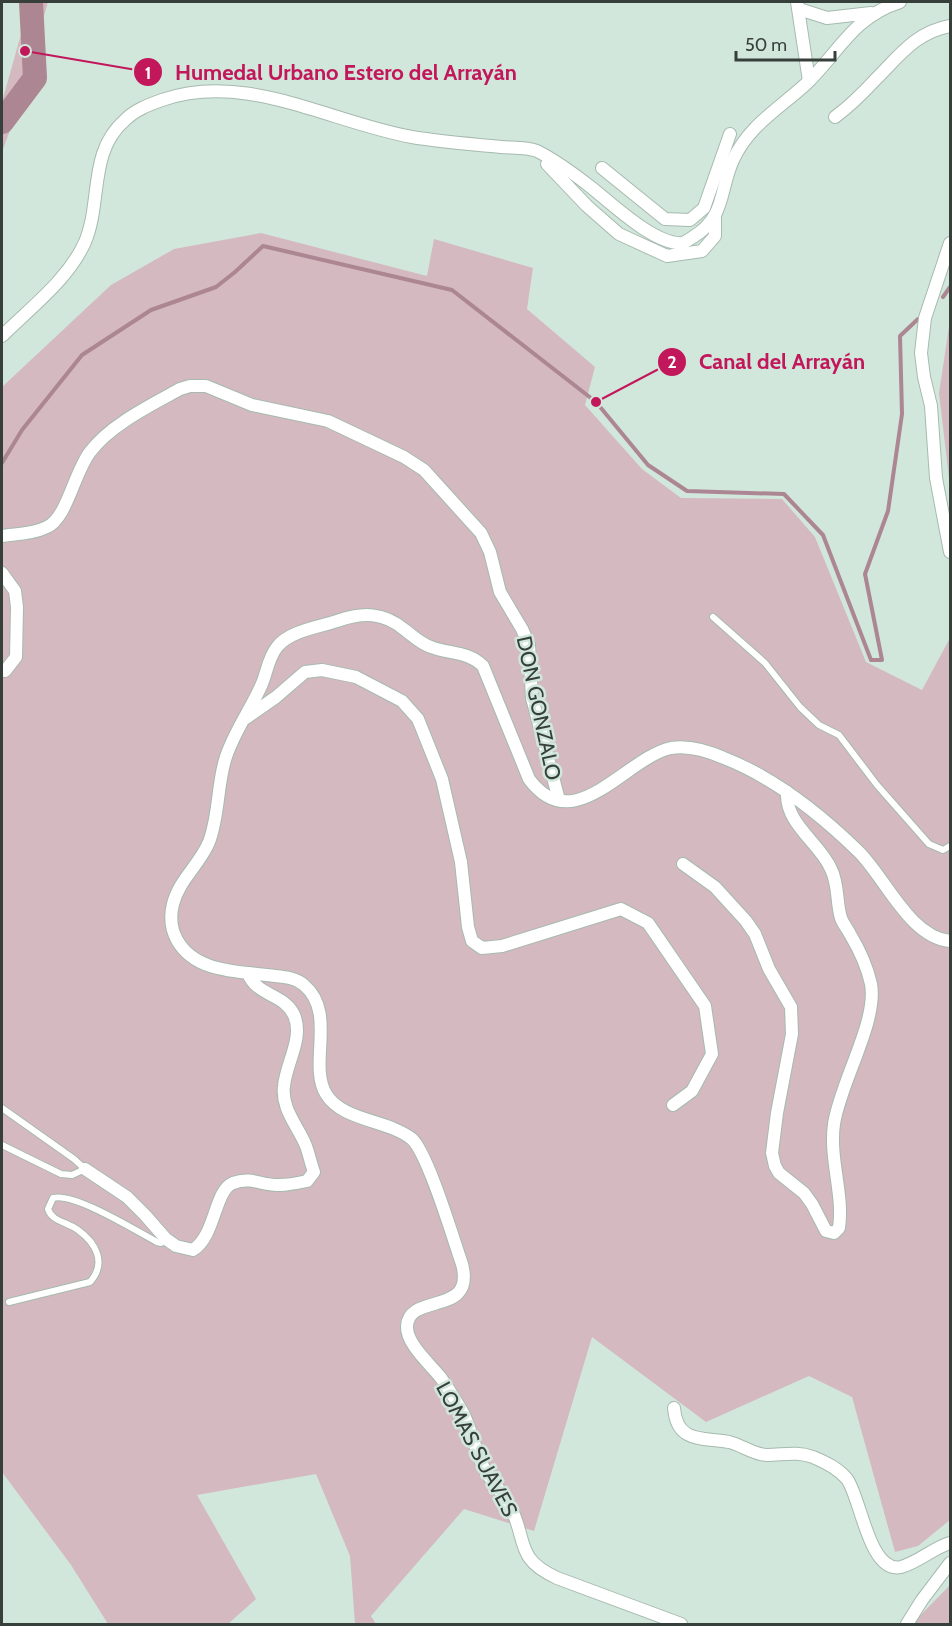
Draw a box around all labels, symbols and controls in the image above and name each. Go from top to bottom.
scale bar [736,24,835,62]
text: 50 m [745,34,787,56]
callout: Humedal Urbano Estero del Arrayán [133,52,529,92]
text: Humedal Urbano Estero del Arrayán [175,59,517,86]
text: 1 [145,62,151,84]
callout: Canal del Arrayán [657,342,877,382]
text: Canal del Arrayán [699,348,865,375]
text: 2 [667,351,677,373]
street label: DON GONZALO [512,634,566,782]
street label: LOMAS SUAVES [431,1377,523,1521]

